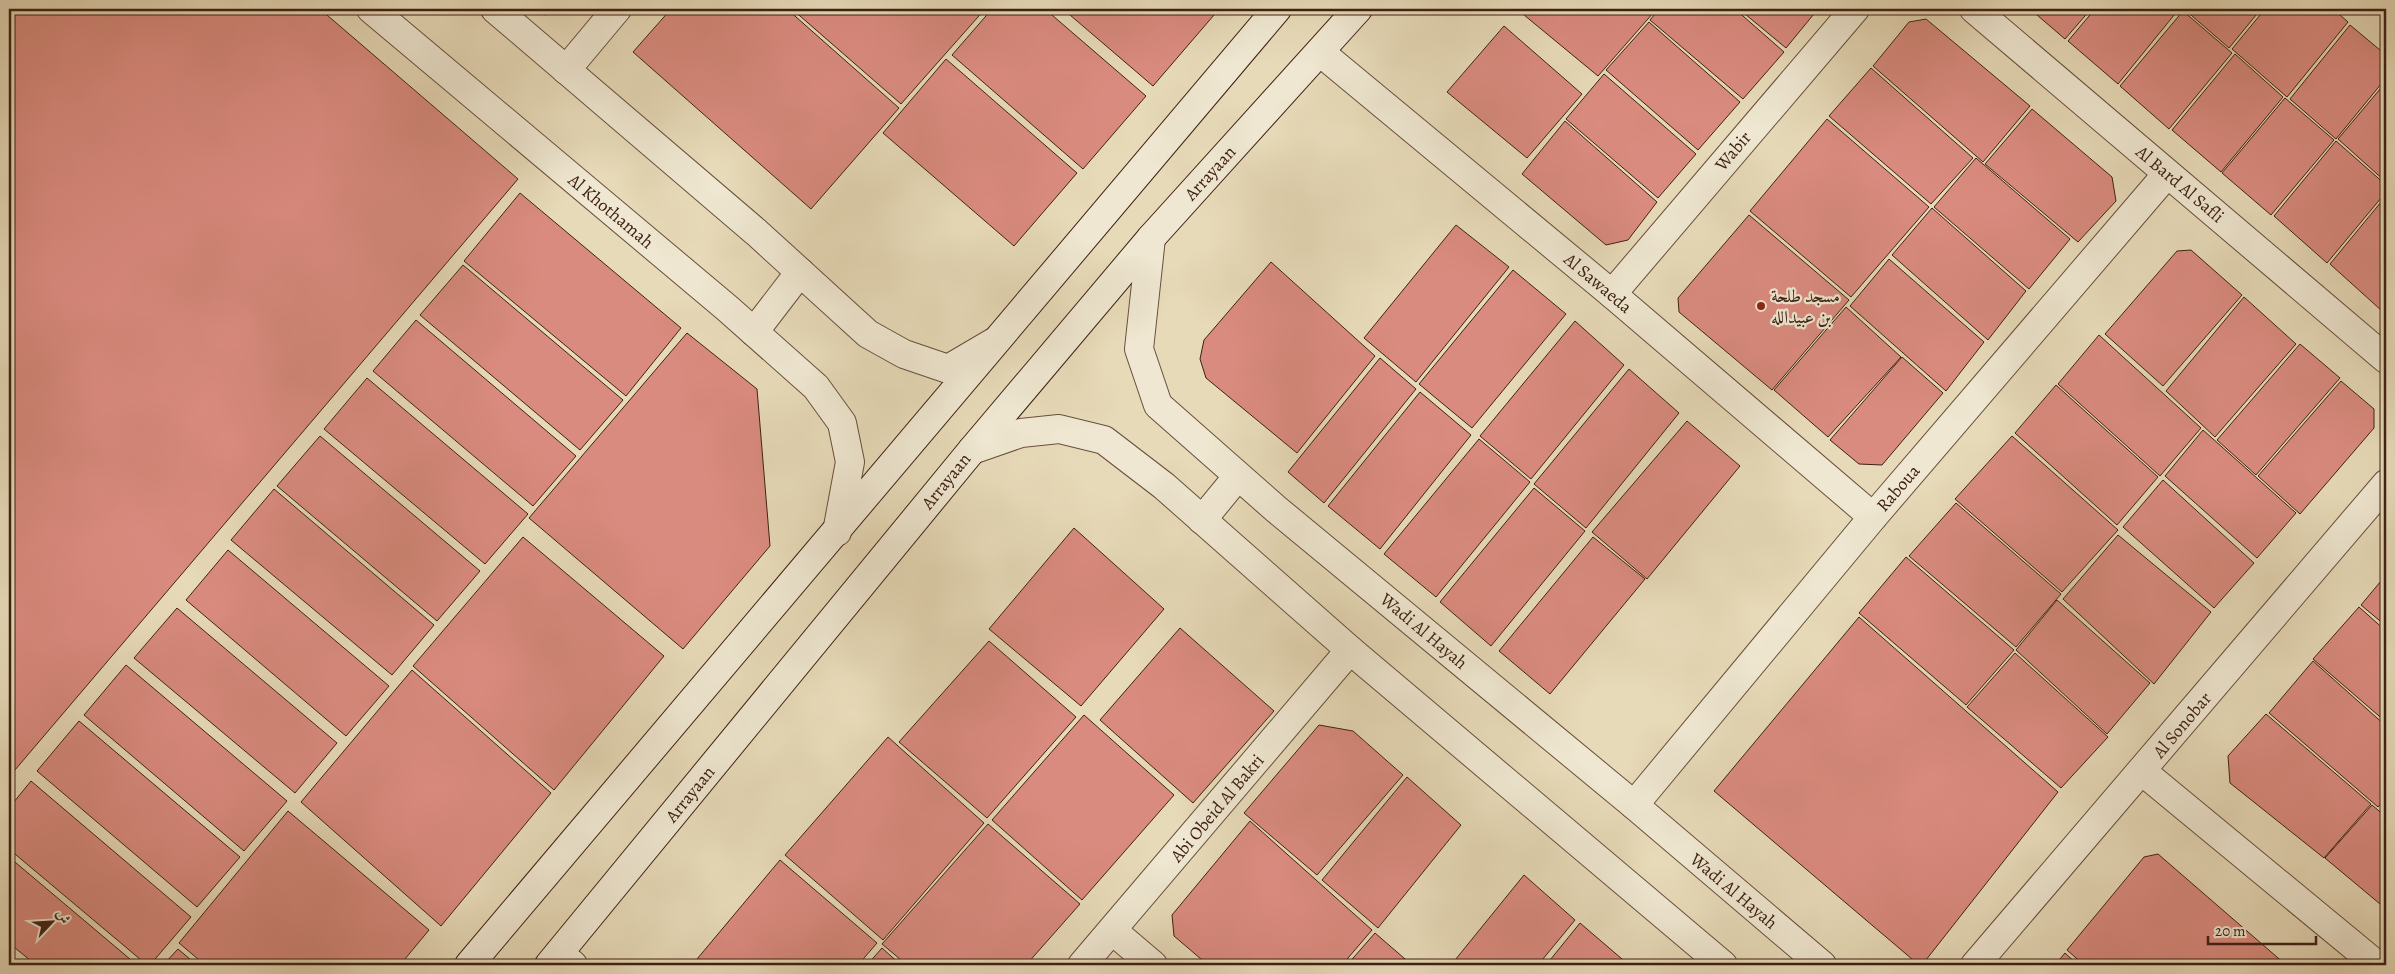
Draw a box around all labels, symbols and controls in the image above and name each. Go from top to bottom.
street label: Wabir [1709,126,1757,177]
street label: Al Bard Al Safli [2130,139,2229,228]
street label: Arrayaan [1178,140,1241,206]
street label: Al Khothamah [562,167,659,254]
street label: Al Sawaeda [1558,247,1638,319]
place label: مسجد طلحة بن عبيدالله [1771,284,1840,329]
marker: مسجد طلحة بن عبيدالله [1755,300,1767,312]
street label: Arrayaan [915,448,976,515]
street label: Raboua [1871,459,1926,517]
street label: Wadi Al Hayah [1374,587,1473,675]
street label: Al Sonobar [2147,687,2217,764]
street label: Abi Obeid Al Bakri [1164,749,1269,868]
street label: Arrayaan [659,761,720,828]
street label: Wadi Al Hayah [1684,847,1783,935]
north arrow [28,896,78,946]
text: ش [52,906,75,927]
scale bar [2208,914,2315,946]
text: 20 m [2215,921,2246,941]

